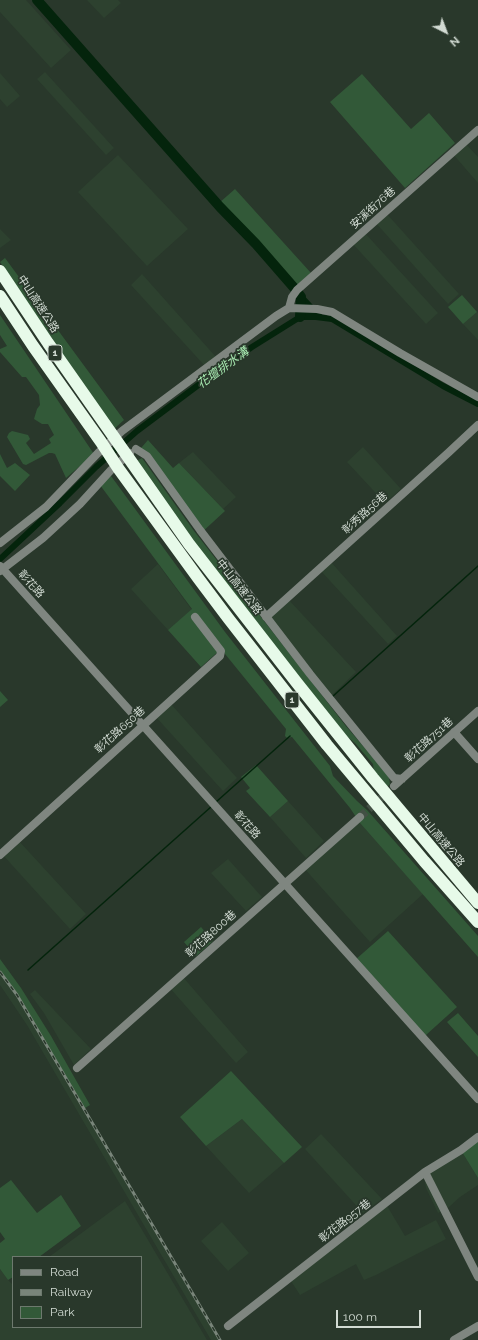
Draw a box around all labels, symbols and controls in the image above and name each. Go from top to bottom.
north arrow [426,12,466,52]
text: N [447,34,462,49]
street label: 安溪街76巷 [348,184,398,232]
street label: 中山高速公路 [14,273,62,335]
road number: 1 [48,345,62,361]
water label: 花壇排水溝 [194,345,252,391]
street label: 彰秀路56巷 [340,489,390,537]
street label: 中山高速公路 [213,557,265,617]
street label: 彰花路 [15,567,47,601]
road number: 1 [285,692,299,708]
street label: 彰花路650巷 [92,704,148,756]
street label: 彰花路751巷 [402,715,456,765]
street label: 彰花路 [231,808,263,842]
street label: 中山高速公路 [415,810,467,870]
street label: 彰花路800巷 [183,908,239,960]
street label: 彰花路957巷 [316,1197,374,1245]
legend [12,1256,142,1328]
text: Road [50,1265,79,1279]
text: Railway [50,1285,92,1299]
scale bar [338,1302,423,1328]
text: Park [50,1305,75,1319]
text: 100 m [343,1310,377,1324]

